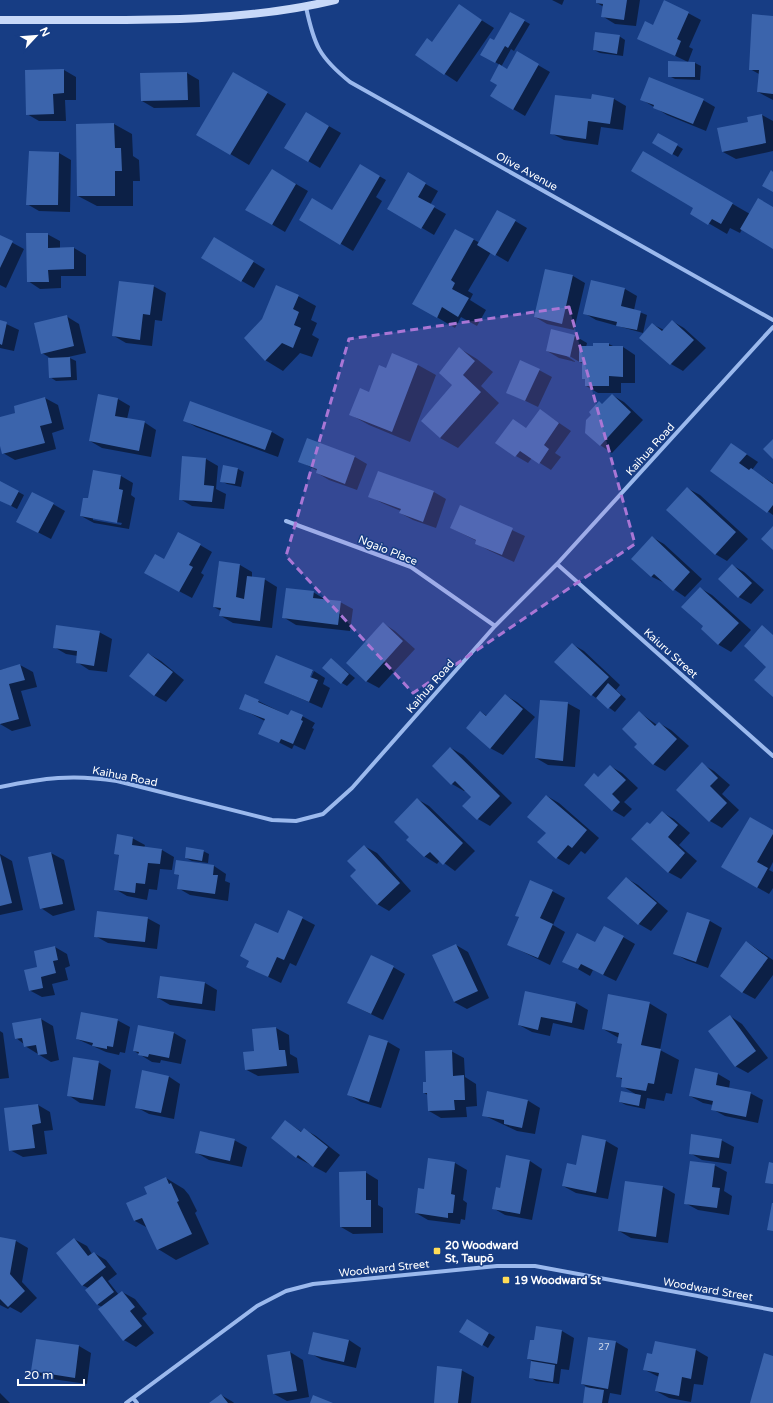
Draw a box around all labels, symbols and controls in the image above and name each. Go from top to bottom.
north arrow [16,16,56,56]
text: N [37,25,52,39]
street label: Olive Avenue [494,149,560,194]
street label: Kaihua Road [623,420,677,478]
street label: Ngaio Place [356,533,419,568]
street label: Kaiuru Street [641,626,700,681]
street label: Kaihua Road [404,657,457,716]
street label: Kaihua Road [91,764,159,789]
place label: 20 Woodward St, Taupō [445,1239,518,1266]
marker: 20 Woodward St, Taupō [432,1246,442,1256]
street label: Woodward Street [338,1257,430,1280]
place label: 19 Woodward St [514,1274,602,1287]
marker: 19 Woodward St [501,1275,511,1285]
street label: Woodward Street [662,1275,754,1304]
house number: 27 [598,1342,610,1353]
scale bar [18,1361,84,1387]
text: 20 m [24,1368,53,1382]

